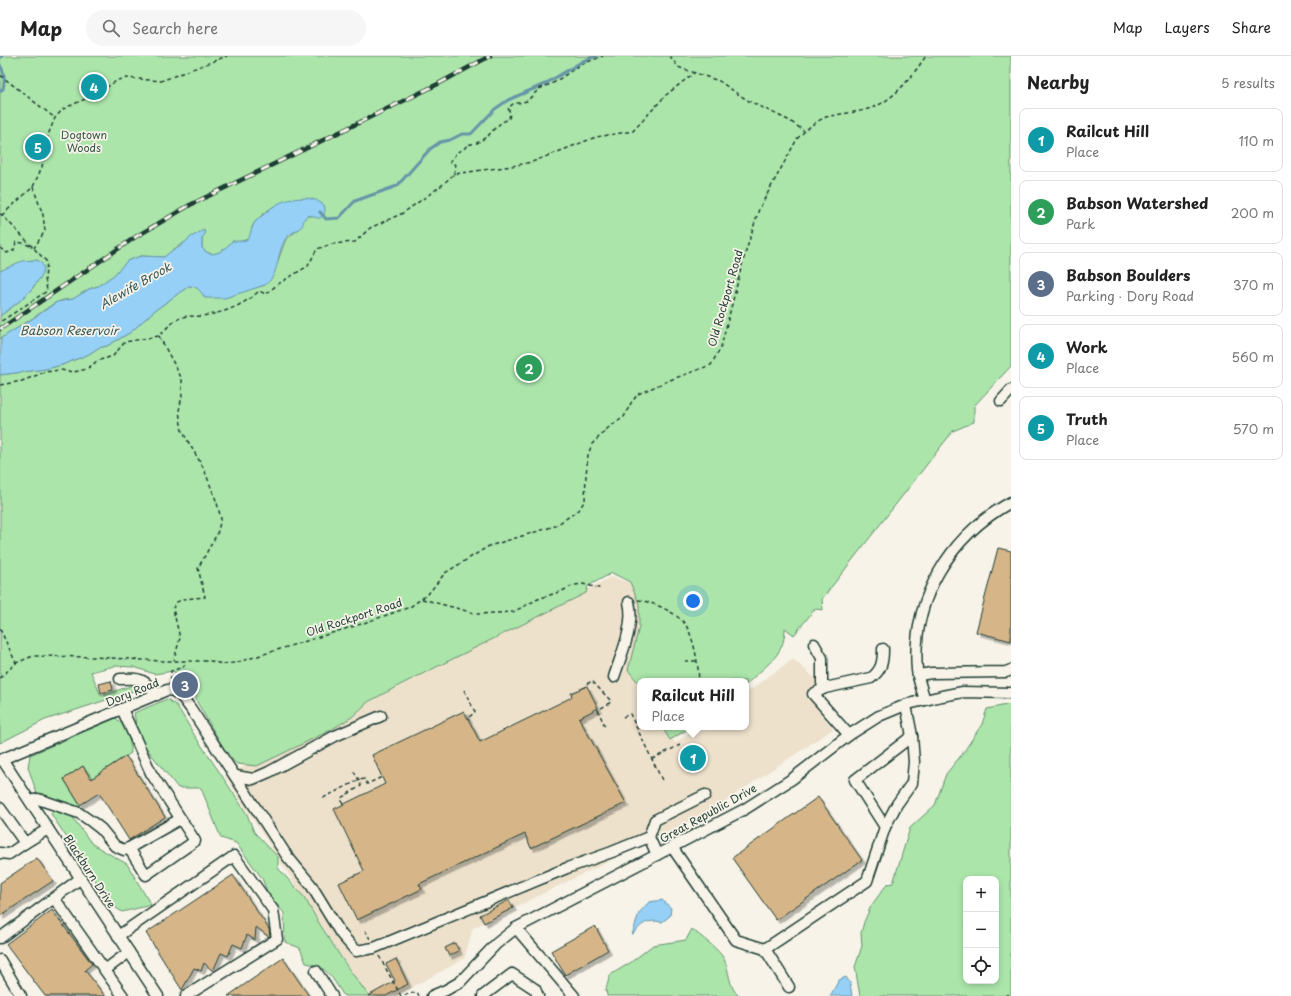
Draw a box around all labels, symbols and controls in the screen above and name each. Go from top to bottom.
search box [86,10,366,46]
text: Map [20,14,62,42]
text: Search here [132,16,218,39]
icon: search [100,17,122,39]
text: Map [1113,17,1143,38]
text: Layers [1165,17,1210,38]
text: Share [1232,17,1271,38]
text: Nearby [1027,69,1089,95]
pin: 4 [81,72,107,102]
text: 5 results [1221,73,1275,92]
text: Railcut Hill [1066,119,1149,142]
park label: Dogtown Woods [61,126,107,156]
text: 1 [1038,131,1044,150]
text: 110 m [1239,131,1274,150]
pin: 5 [25,132,51,162]
text: Place [1066,142,1099,161]
text: Babson Watershed [1066,191,1208,214]
text: 2 [1036,203,1046,222]
text: 200 m [1231,203,1274,222]
text: Park [1066,214,1095,233]
street label: Old Rockport Road [703,247,747,349]
water label: Alewife Brook [96,257,175,313]
text: Babson Boulders [1066,263,1190,286]
text: 3 [1037,275,1045,294]
text: 370 m [1233,275,1274,294]
text: Parking · Dory Road [1066,286,1194,305]
water label: Babson Reservoir [20,321,120,339]
text: Work [1066,335,1108,358]
text: 4 [1037,347,1045,366]
text: 560 m [1232,347,1274,366]
pin: 2 [516,353,542,383]
text: Place [1066,358,1099,377]
text: Truth [1066,407,1108,430]
text: 5 [1037,419,1045,438]
text: 570 m [1233,419,1274,438]
text: Place [1066,430,1099,449]
your location [683,591,703,611]
street label: Old Rockport Road [304,593,404,641]
pin: 3 [172,670,198,700]
street label: Dory Road [103,674,161,710]
popup [637,678,749,730]
text: Railcut Hill [651,683,735,706]
text: Place [651,706,685,725]
pin: 1 [680,743,706,773]
street label: Great Republic Drive [656,779,760,847]
street label: Blackburn Drive [60,831,120,911]
map controls [963,876,999,984]
button: + [963,876,999,912]
button: − [963,912,999,948]
button: locate [963,948,999,984]

